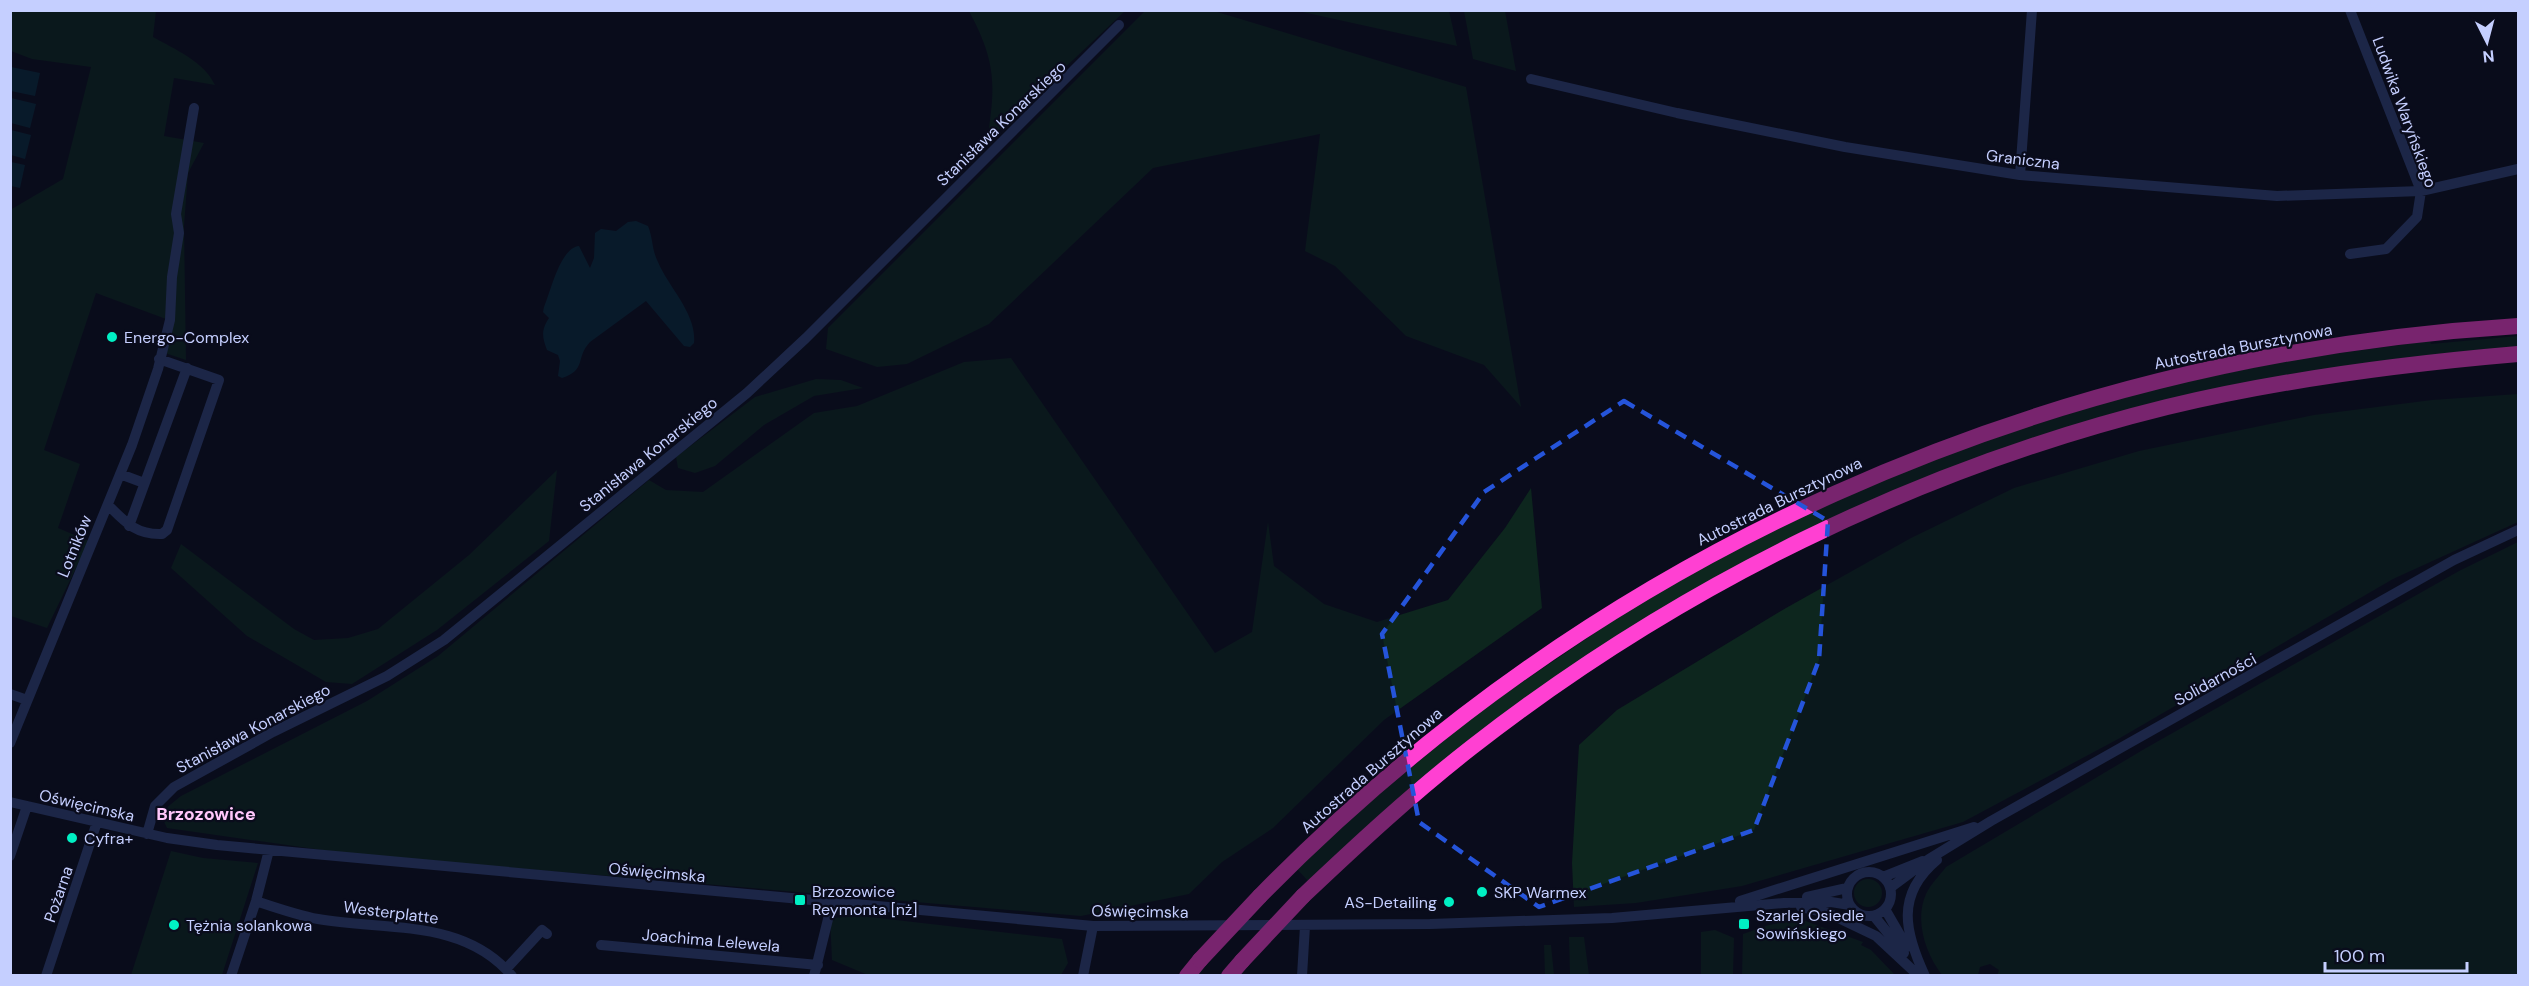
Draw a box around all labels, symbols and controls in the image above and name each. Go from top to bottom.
north arrow [2457,12,2517,72]
street label: Ludwika Waryńskiego [2367,34,2442,191]
text: N [2482,45,2495,67]
street label: Stanisława Konarskiego [932,56,1070,191]
street label: Graniczna [1985,145,2061,174]
street label: Autostrada Bursztynowa [2152,319,2334,374]
place label: Energo-Complex [124,327,249,348]
marker: Energo-Complex [105,330,119,344]
street label: Stanisława Konarskiego [575,392,722,517]
street label: Autostrada Bursztynowa [1693,452,1865,551]
street label: Lotników [52,512,96,580]
street label: Solidarności [2171,648,2260,711]
street label: Stanisława Konarskiego [172,679,334,778]
street label: Autostrada Bursztynowa [1296,703,1447,838]
street label: Oświęcimska [37,784,137,827]
district label: Brzozowice [156,802,256,826]
place label: Cyfra+ [84,828,133,849]
marker: Cyfra+ [65,831,79,845]
street label: Oświęcimska [608,858,706,887]
street label: Pożarna [39,863,78,925]
place label: Brzozowice Reymonta [nż] [812,881,917,920]
place label: SKP Warmex [1494,882,1586,903]
marker: SKP Warmex [1475,885,1489,899]
place label: AS-Detailing [1344,892,1437,913]
marker: Brzozowice Reymonta [nż] [793,893,807,907]
marker: AS-Detailing [1442,895,1456,909]
street label: Westerplatte [342,896,440,929]
street label: Oświęcimska [1091,900,1189,923]
place label: Szarlej Osiedle Sowińskiego [1756,905,1864,944]
place label: Tężnia solankowa [186,915,312,936]
marker: Szarlej Osiedle Sowińskiego [1737,917,1751,931]
marker: Tężnia solankowa [167,918,181,932]
street label: Joachima Lelewela [641,924,781,957]
scale bar [2325,935,2468,973]
text: 100 m [2334,944,2385,968]

